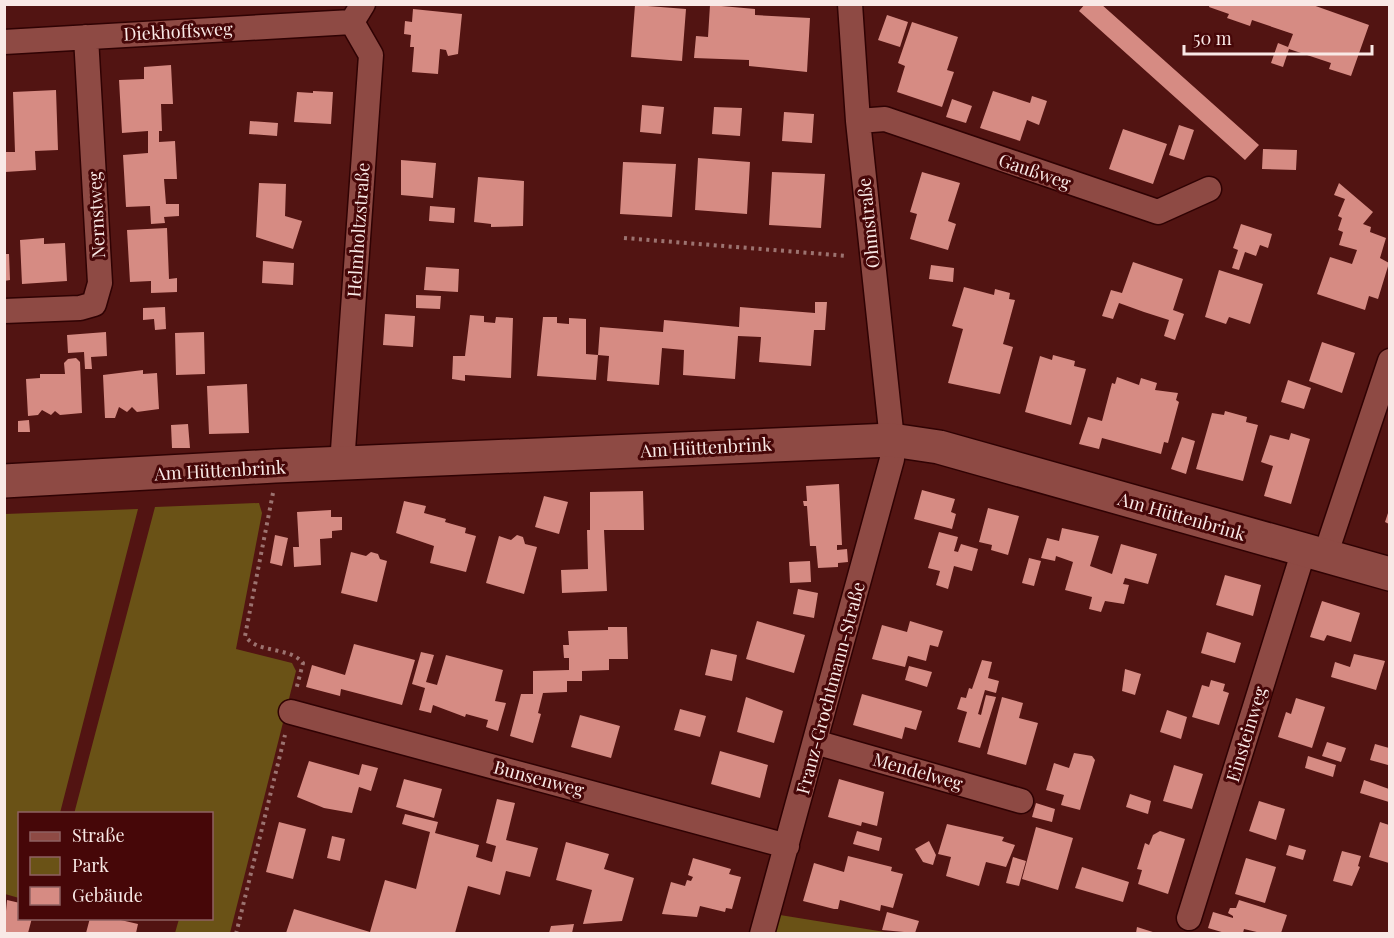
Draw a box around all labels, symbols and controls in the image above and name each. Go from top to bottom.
street label: Diekhoffsweg [123,16,234,46]
scale bar [1184,18,1372,56]
text: 50 m [1193,26,1232,50]
street label: Gaußweg [996,147,1075,195]
street label: Helmholtzstraße [341,162,375,298]
street label: Nernstweg [82,170,110,259]
street label: Ohmstraße [851,177,885,269]
street label: Am Hüttenbrink [639,432,772,462]
street label: Am Hüttenbrink [153,455,286,485]
street label: Am Hüttenbrink [1114,486,1249,546]
street label: Franz-Grochtmann-Straße [790,579,870,797]
street label: Einsteinweg [1220,683,1272,785]
street label: Mendelweg [870,747,966,795]
street label: Bunsenweg [491,754,587,802]
legend [18,812,213,920]
text: Straße [72,823,125,847]
text: Park [72,853,109,877]
text: Gebäude [72,883,143,907]

